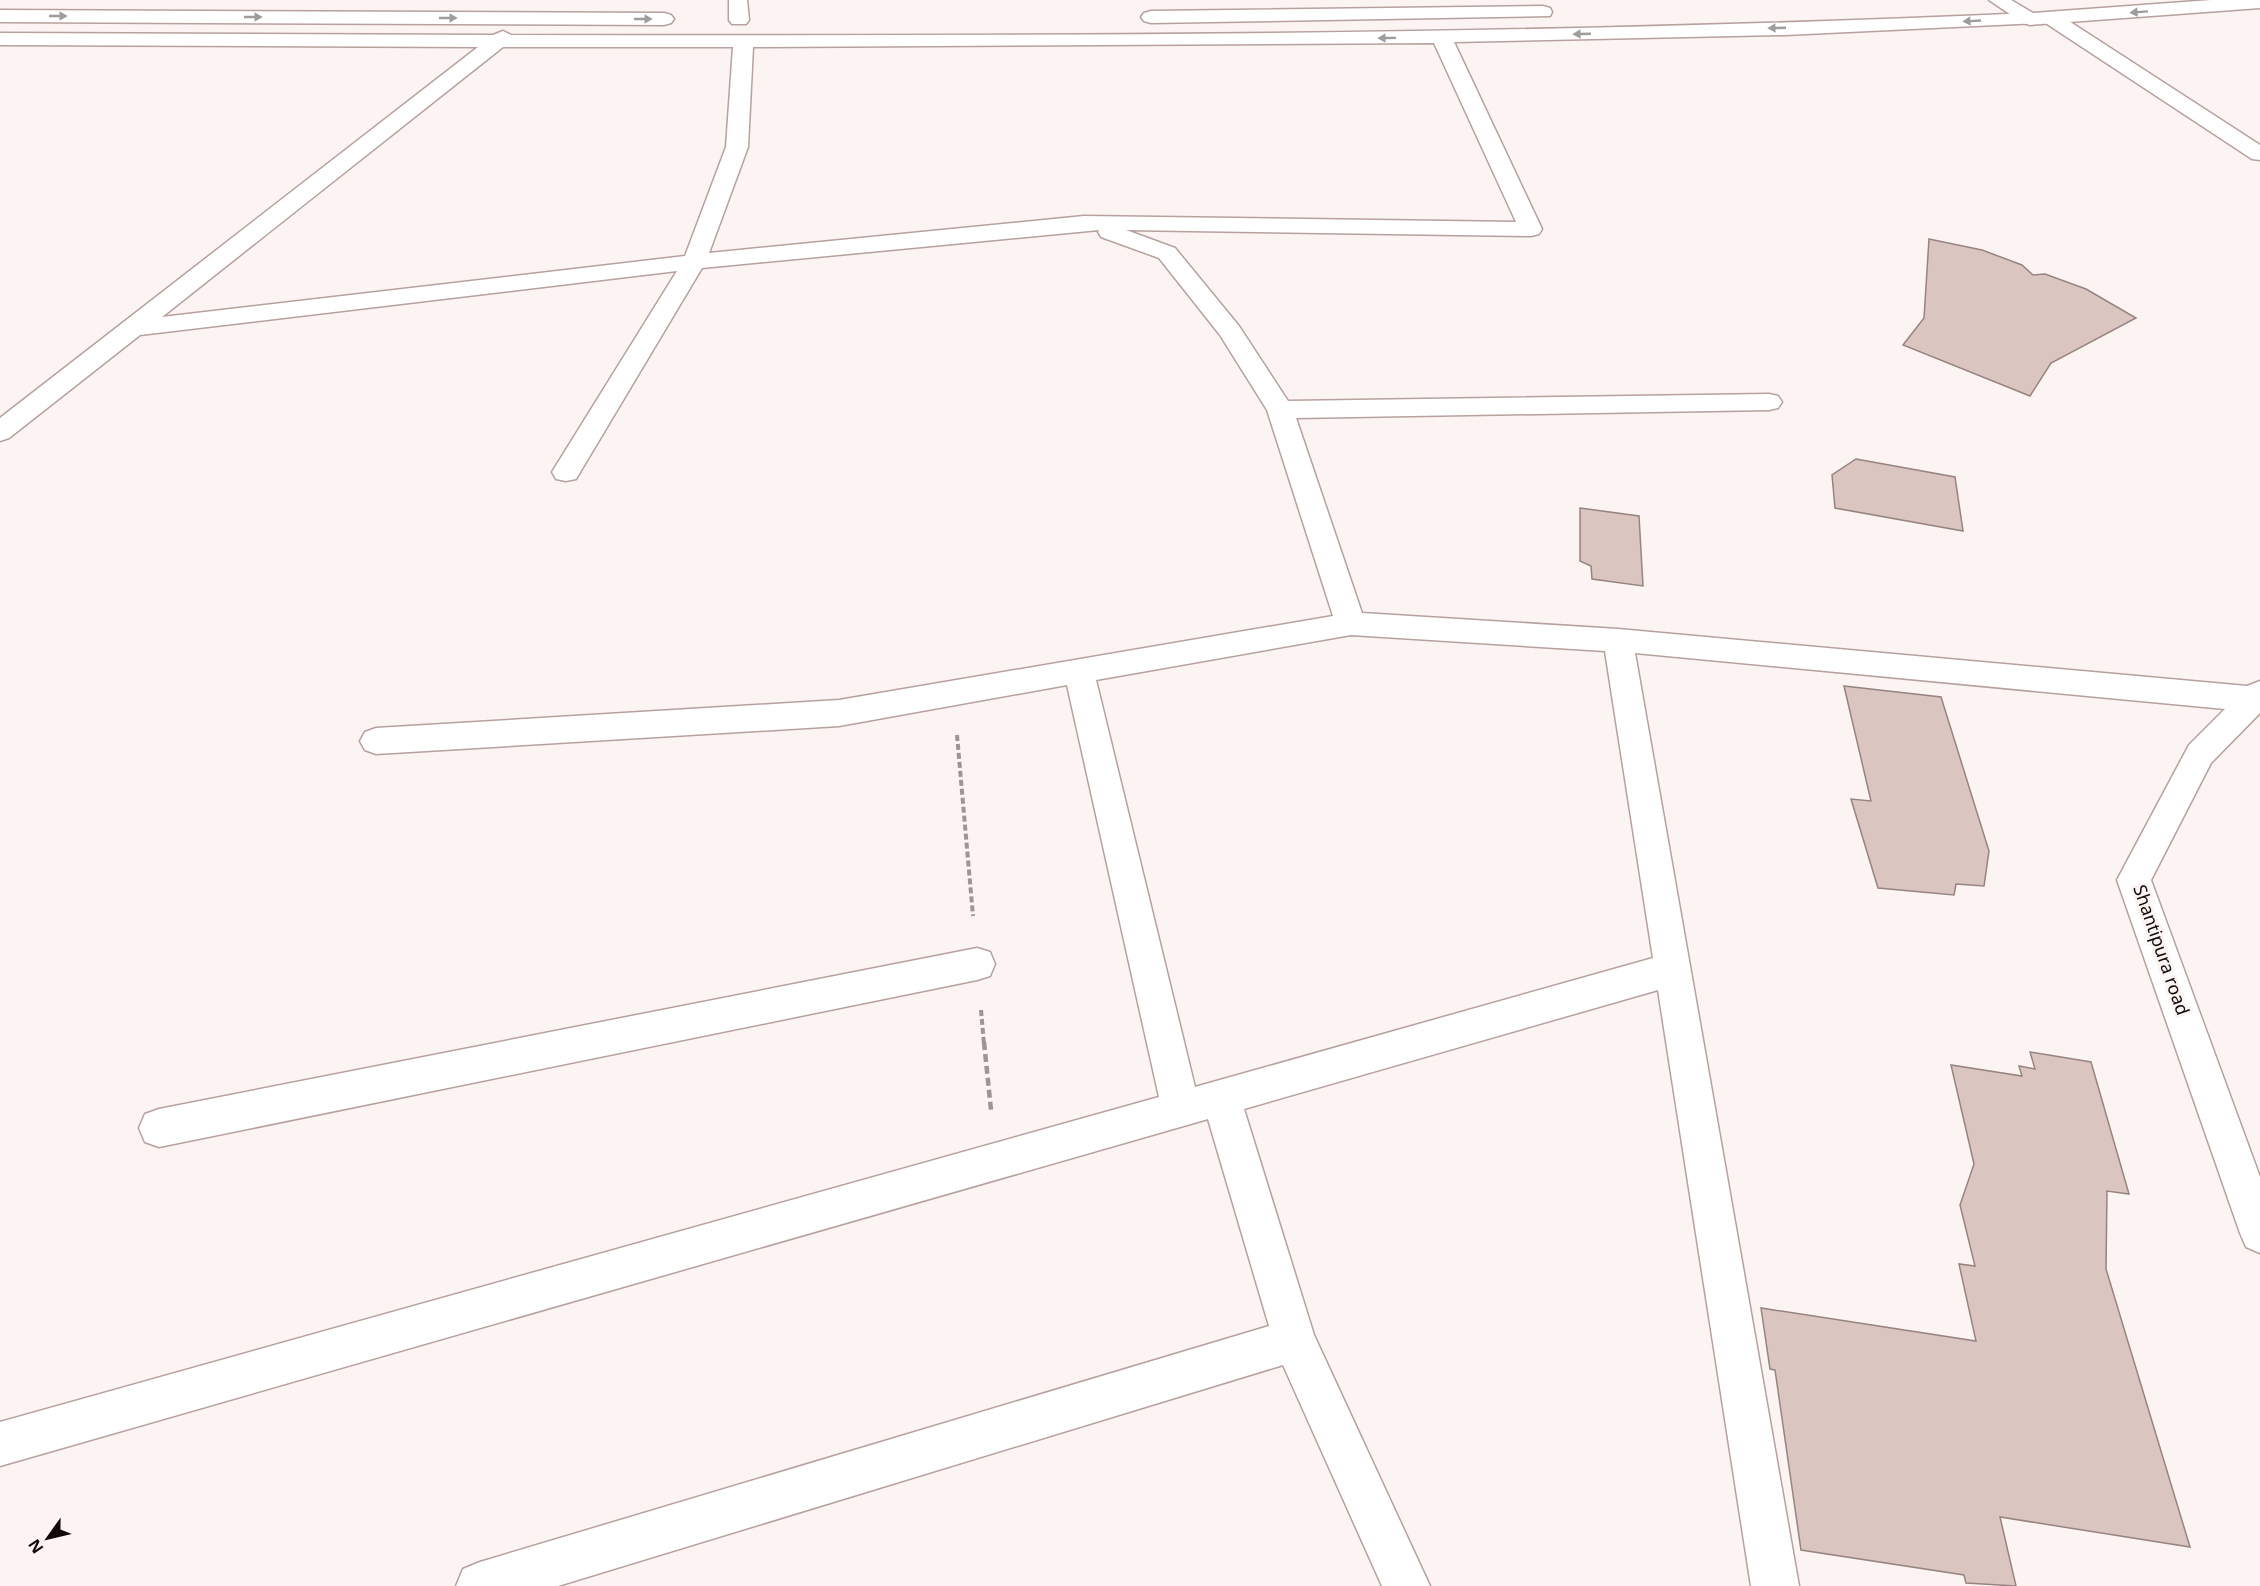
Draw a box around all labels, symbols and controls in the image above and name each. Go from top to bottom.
one-way arrow [2129,7,2148,17]
one-way arrow [49,11,68,21]
one-way arrow [244,12,263,22]
one-way arrow [439,13,458,23]
one-way arrow [634,14,653,24]
one-way arrow [1962,17,1981,26]
one-way arrow [1767,24,1786,33]
one-way arrow [1572,29,1591,38]
one-way arrow [1377,33,1396,43]
street label: Shantipura road [2128,881,2196,1018]
north arrow [18,1508,78,1568]
text: N [23,1535,48,1558]

